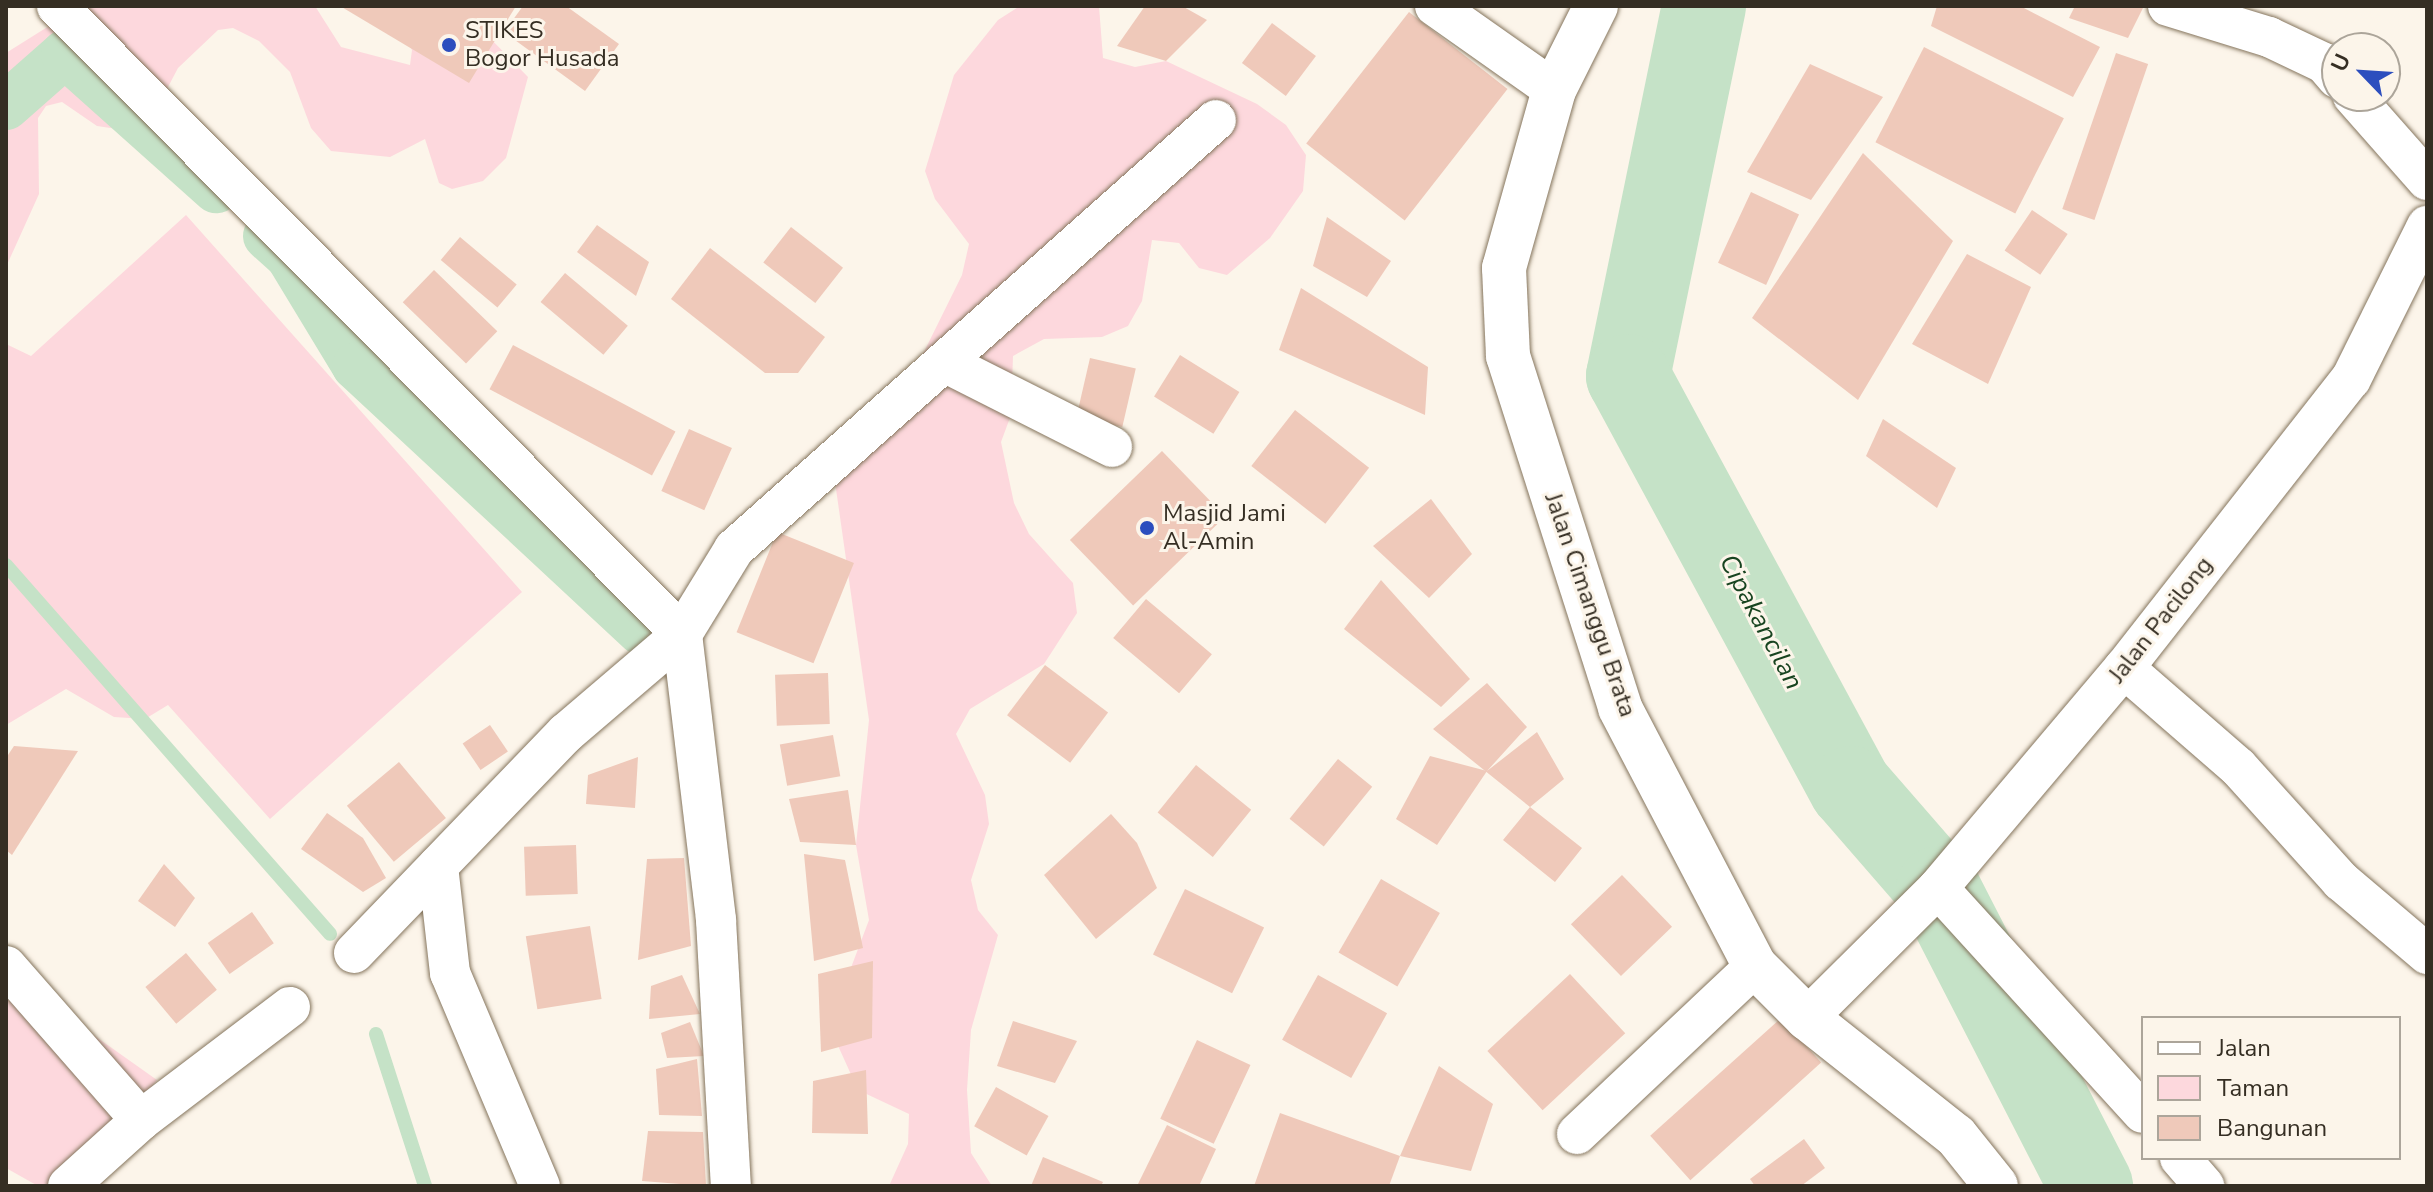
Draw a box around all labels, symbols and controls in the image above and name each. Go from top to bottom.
place label: STIKES Bogor Husada [465,17,619,73]
north arrow [2321,32,2401,112]
marker: STIKES Bogor Husada [440,36,458,54]
text: U [2324,49,2358,76]
street label: Jalan Cimanggu Brata [1538,489,1642,721]
place label: Masjid Jami Al-Amin [1163,500,1286,556]
marker: Masjid Jami Al-Amin [1138,519,1156,537]
water label: Cipakancilan [1712,549,1810,695]
street label: Jalan Pacilong [2103,551,2219,689]
legend [2141,1016,2401,1160]
text: Jalan [2217,1032,2271,1064]
text: Taman [2217,1072,2289,1104]
text: Bangunan [2217,1112,2327,1144]

